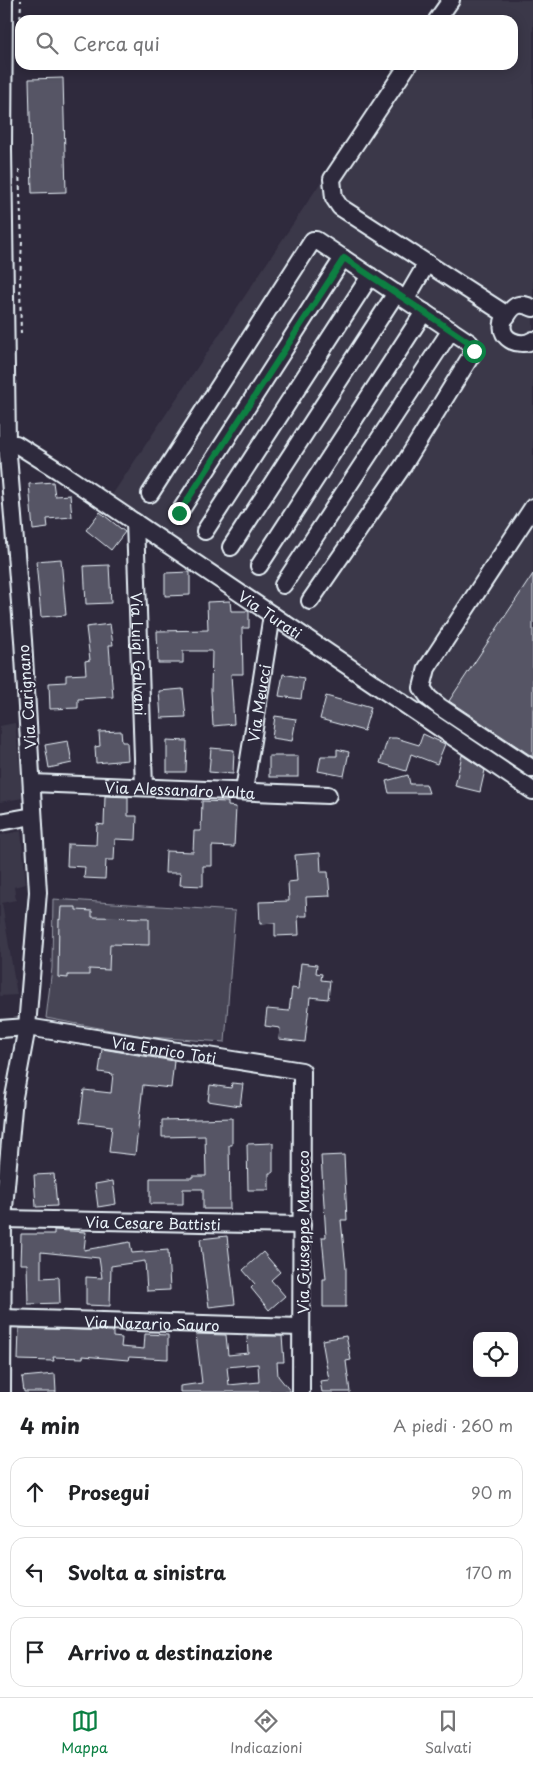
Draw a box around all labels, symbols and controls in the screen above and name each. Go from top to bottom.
search box [15,15,518,70]
icon: search [33,29,61,57]
text: Cerca qui [73,29,160,57]
route start [463,340,486,363]
route end [168,502,191,525]
street label: Via Turati [234,584,307,644]
street label: Via Luigi Galvani [126,592,153,716]
street label: Via Carignano [11,644,41,750]
street label: Via Meucci [240,662,276,744]
street label: Via Alessandro Volta [104,774,256,804]
street label: Via Enrico Toti [110,1029,218,1069]
street label: Via Giuseppe Marocco [291,1150,314,1314]
street label: Via Cesare Battisti [85,1209,221,1235]
street label: Via Nazario Sauro [84,1309,220,1336]
map controls [473,1332,518,1377]
button: locate [473,1332,518,1377]
text: 4 min [20,1409,80,1441]
text: A piedi · 260 m [393,1413,513,1437]
icon: ahead [21,1478,49,1506]
text: Prosegui [68,1478,150,1506]
text: 90 m [471,1480,512,1504]
icon: left [21,1558,49,1586]
text: Svolta a sinistra [68,1558,226,1586]
text: 170 m [466,1560,512,1584]
icon: arrive [21,1638,49,1666]
text: Arrivo a destinazione [68,1638,273,1666]
tab: Mappa [61,1707,108,1758]
tab: Indicazioni [230,1707,302,1758]
tab: Salvati [425,1707,472,1758]

